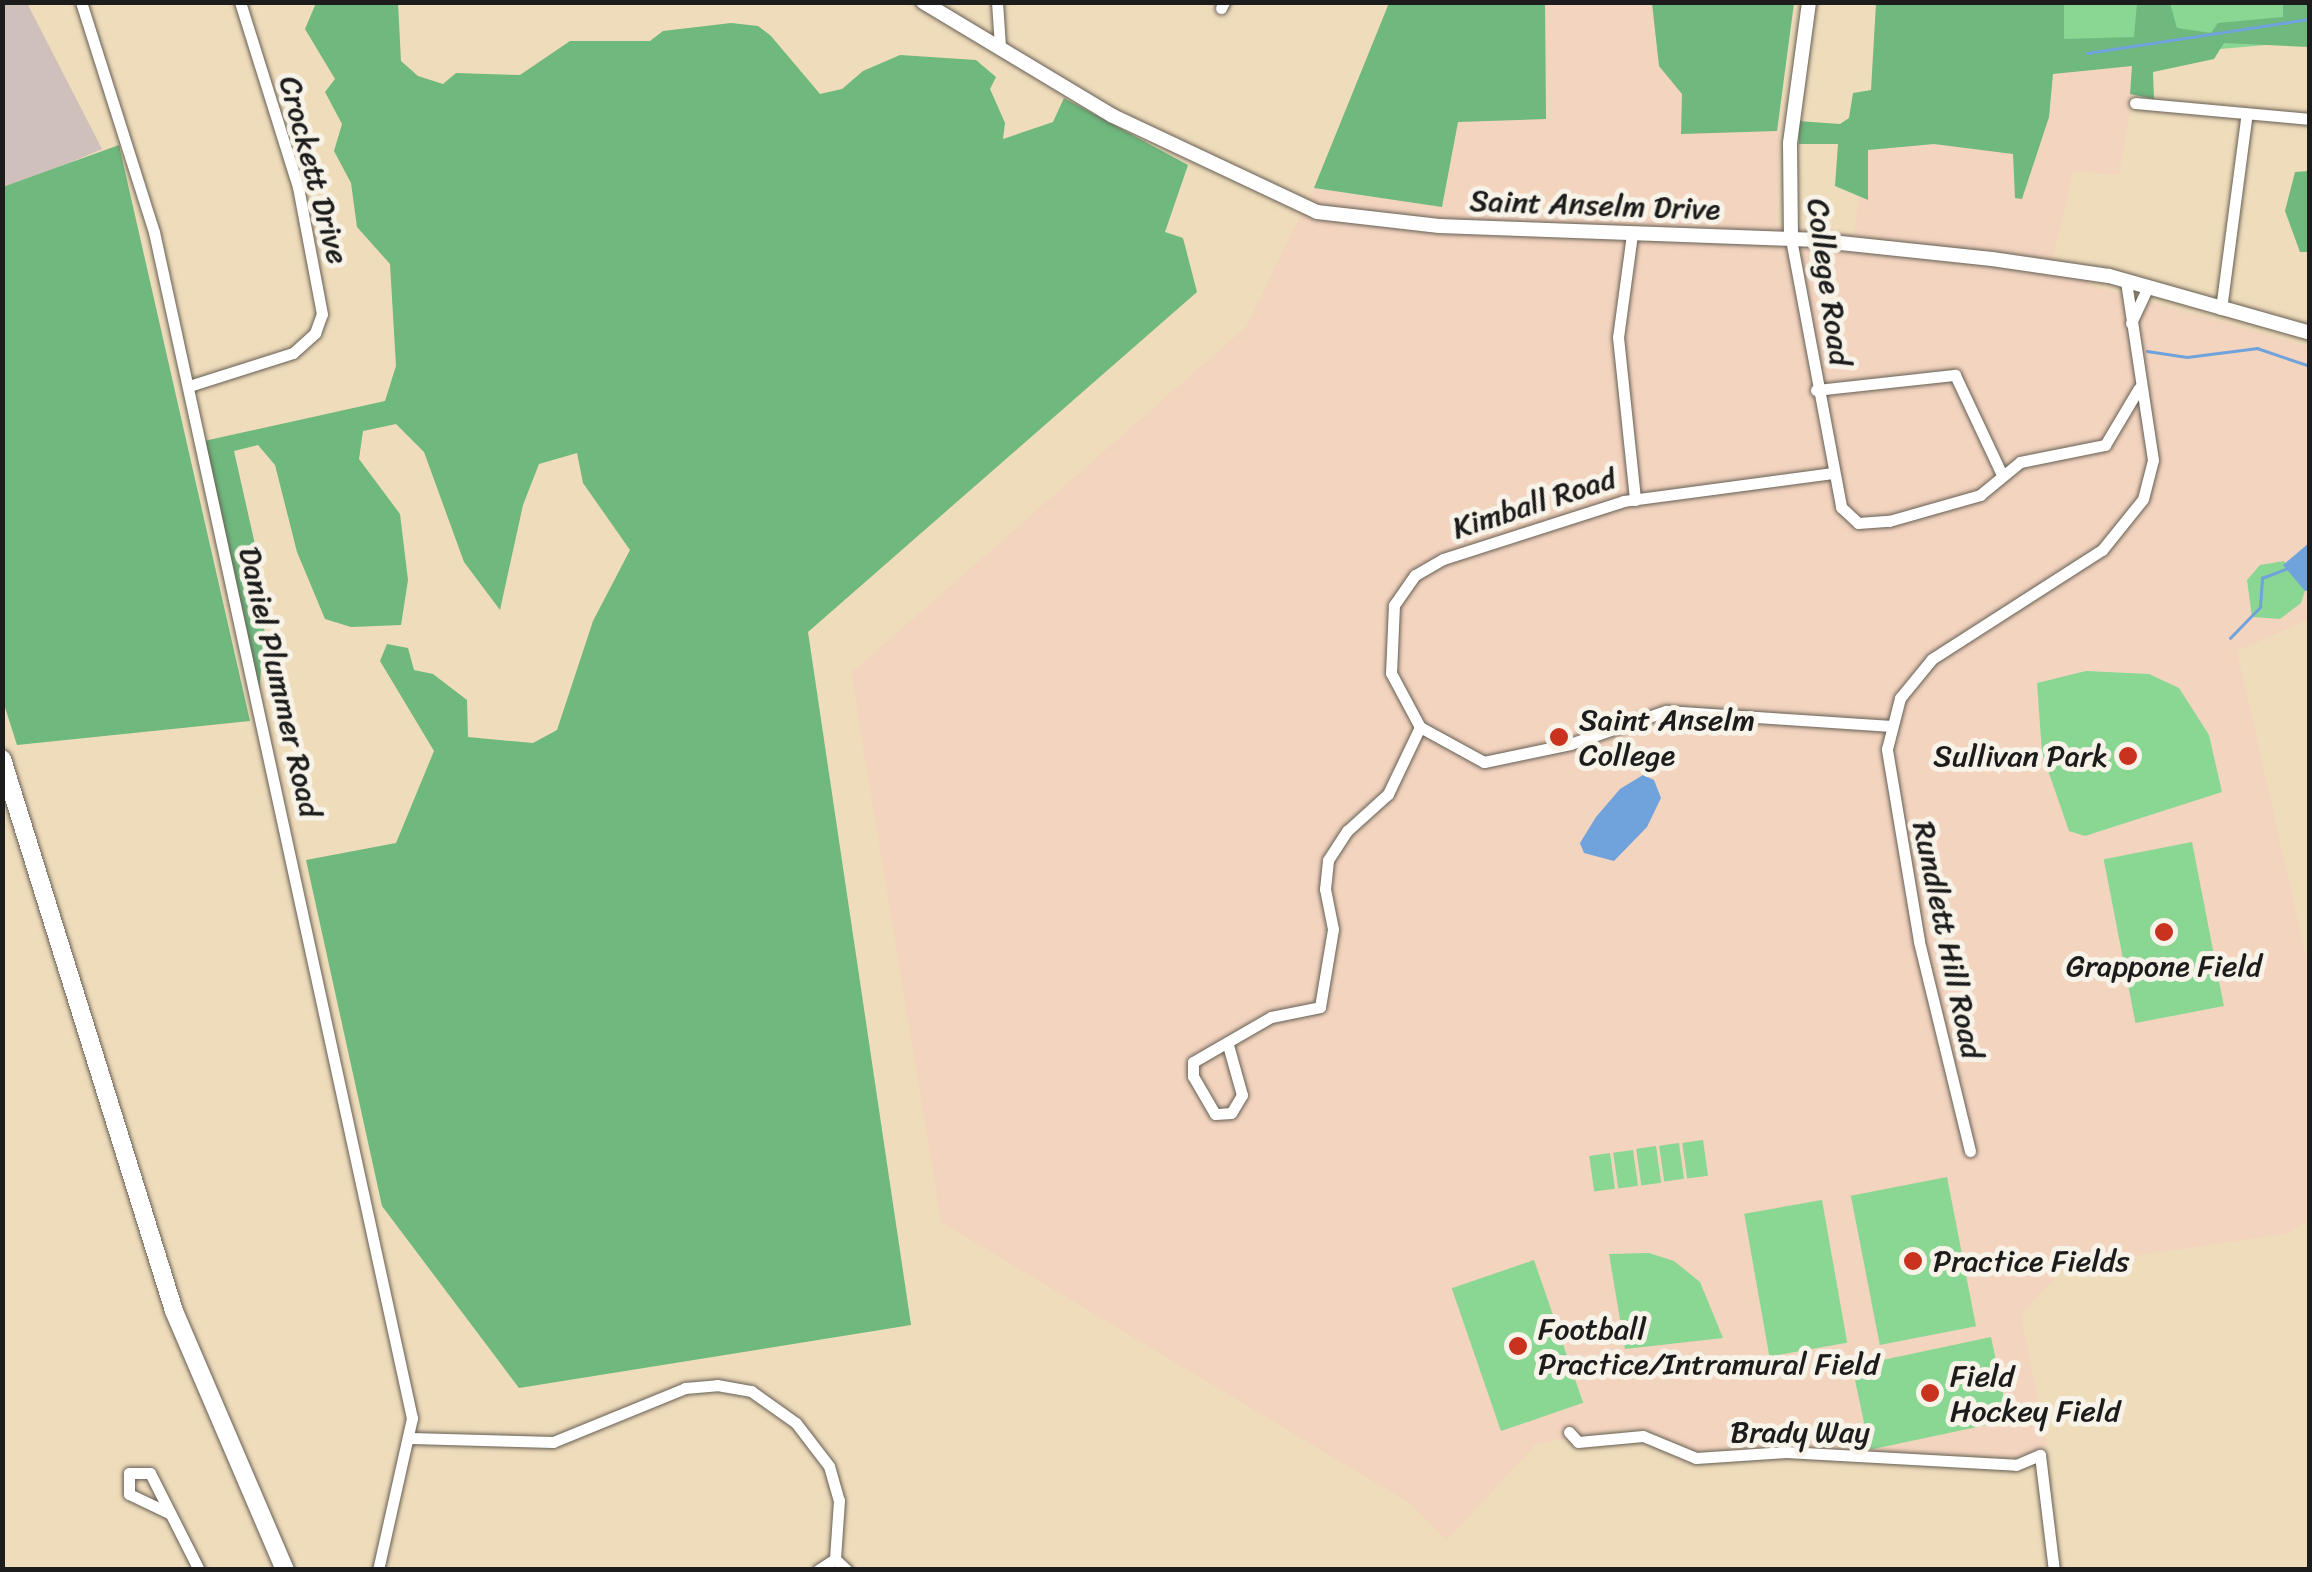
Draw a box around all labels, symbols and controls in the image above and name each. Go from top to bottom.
street label: Crockett Drive [272,72,356,268]
street label: Saint Anselm Drive [1469,183,1721,227]
street label: College Road [1799,196,1859,368]
street label: Kimball Road [1448,460,1620,546]
street label: Daniel Plummer Road [231,543,329,821]
place label: Saint Anselm College [1579,702,1755,772]
marker: Saint Anselm College [1548,726,1570,748]
place label: Sullivan Park [1933,738,2108,774]
marker: Sullivan Park [2117,745,2139,767]
street label: Rundlett Hill Road [1905,818,1991,1062]
marker: Grappone Field [2153,921,2175,943]
place label: Grappone Field [2066,948,2262,984]
place label: Practice Fields [1933,1243,2128,1279]
marker: Practice Fields [1902,1250,1924,1272]
place label: Football Practice/Intramural Field [1538,1311,1879,1382]
marker: Football Practice/Intramural Field [1507,1335,1529,1357]
place label: Field Hockey Field [1950,1358,2120,1428]
marker: Field Hockey Field [1919,1382,1941,1404]
street label: Brady Way [1730,1414,1870,1450]

